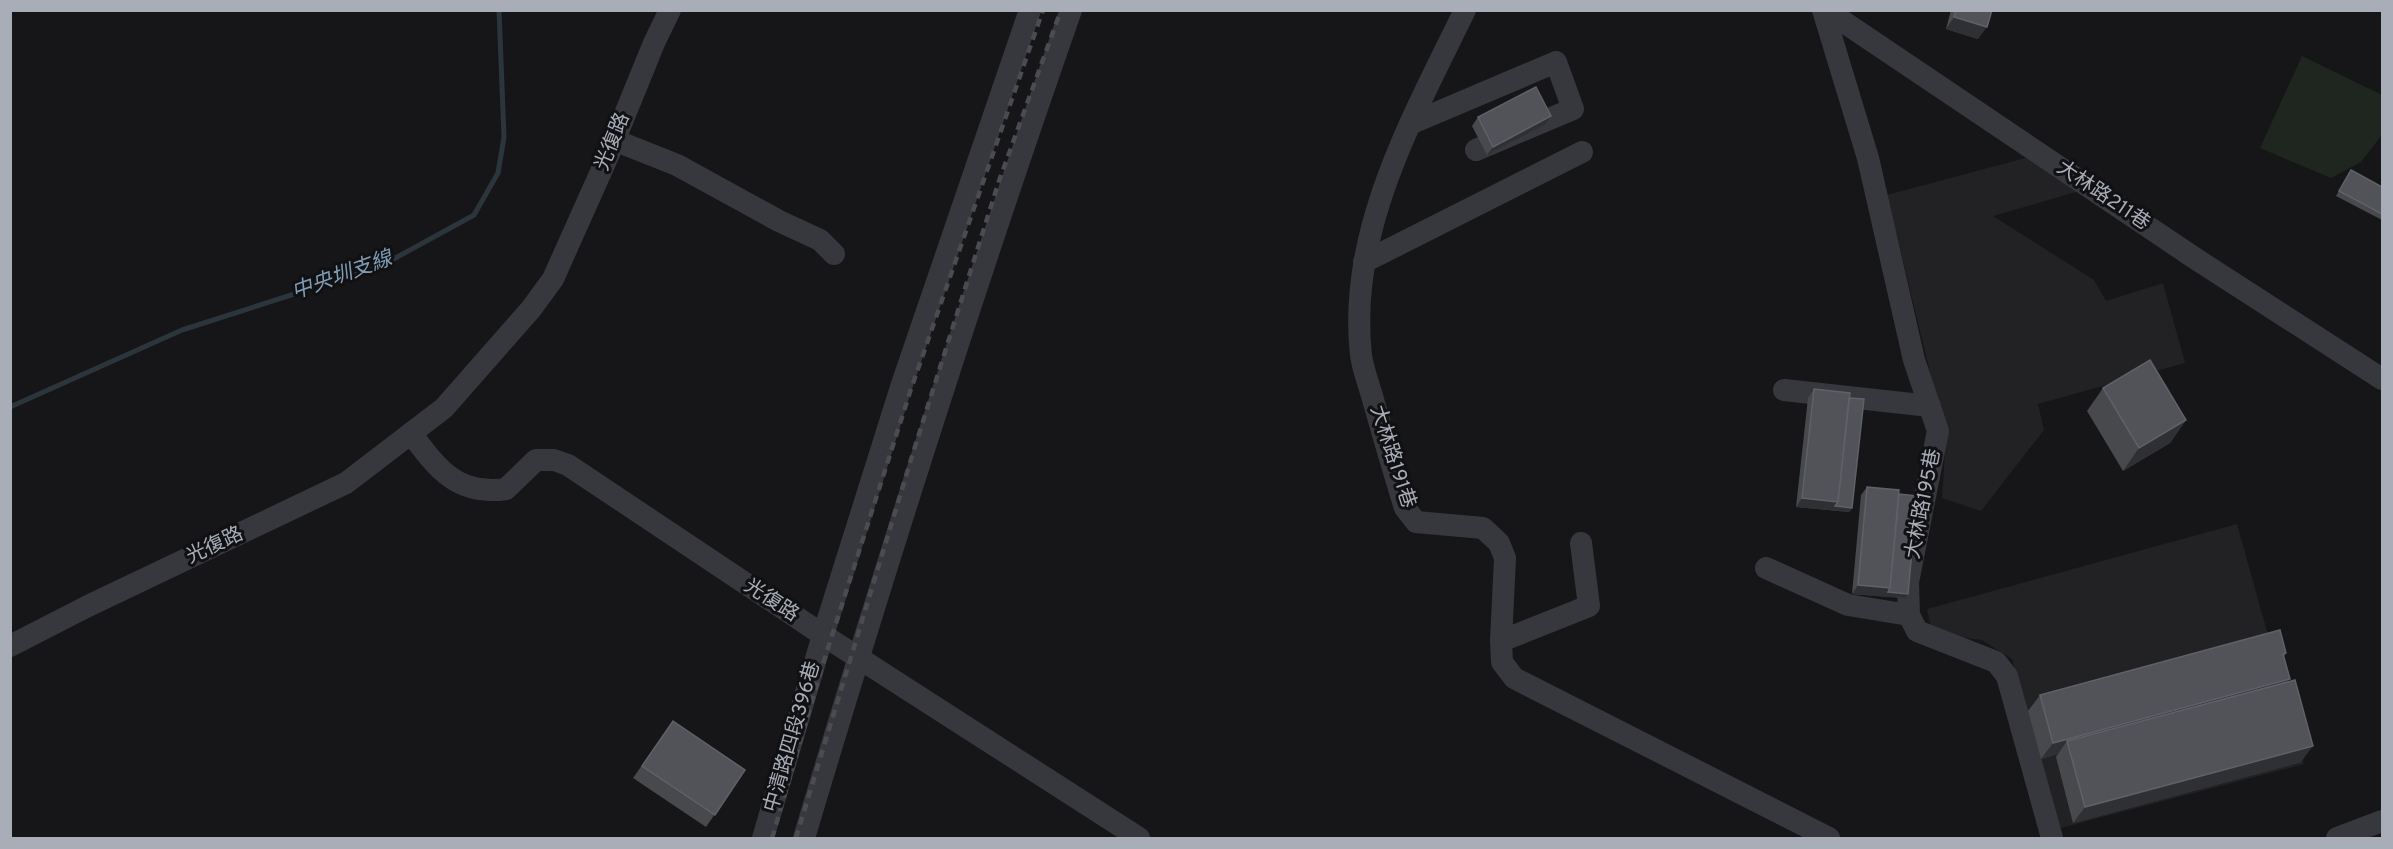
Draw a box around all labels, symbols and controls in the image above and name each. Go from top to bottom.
street label: 光復路 [590,109,636,175]
street label: 大林路211巷 [2051,155,2155,237]
water label: 中央圳支線 [288,245,398,307]
street label: 大林路191巷 [1363,402,1421,512]
street label: 大林路195巷 [1901,447,1947,561]
street label: 光復路 [182,522,248,570]
street label: 光復路 [739,574,803,628]
street label: 中清路四段396巷 [759,659,827,815]

